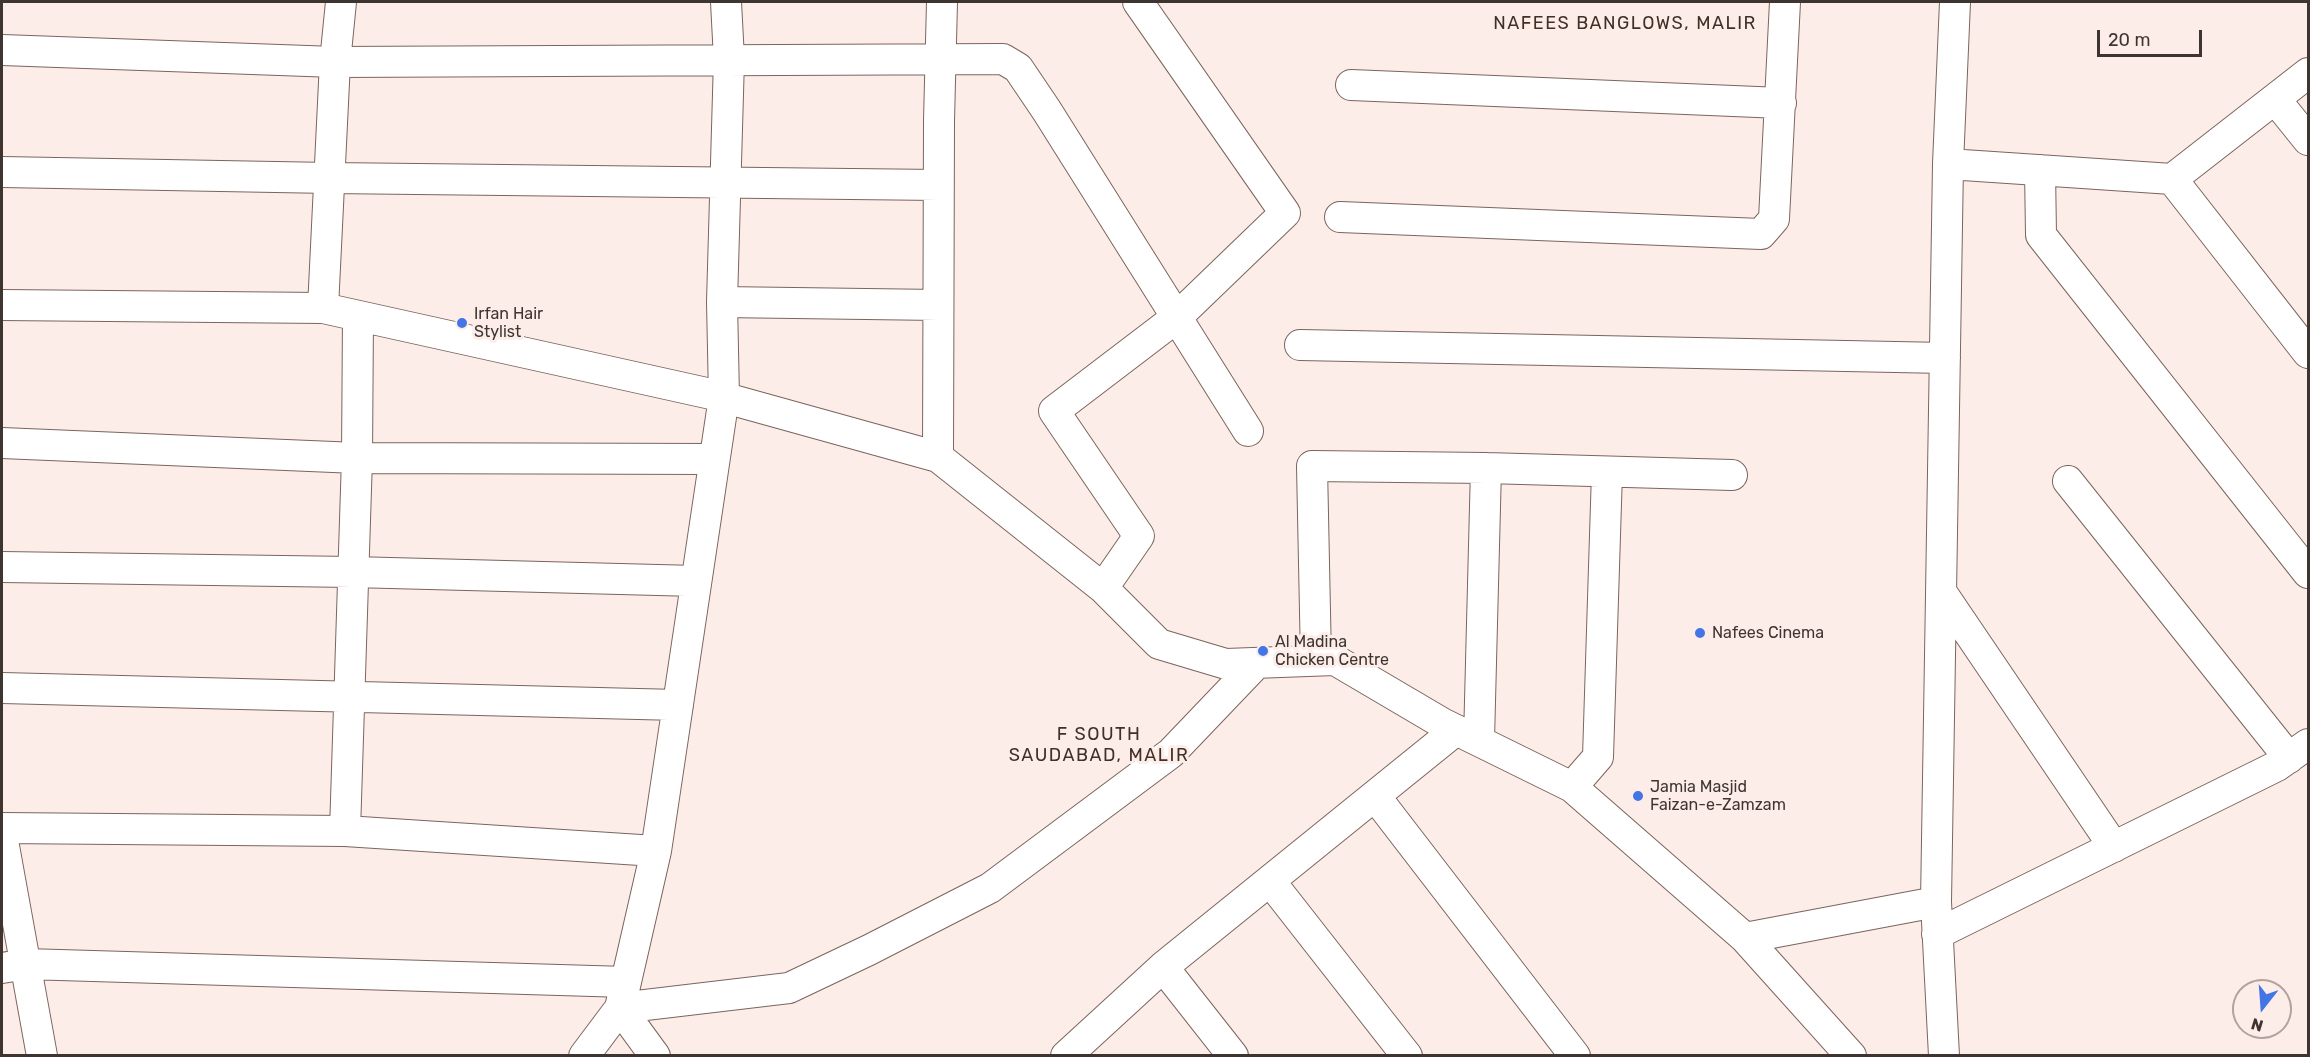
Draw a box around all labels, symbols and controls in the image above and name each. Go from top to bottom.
district label: NAFEES BANGLOWS, MALIR [1493,13,1757,35]
scale bar [2100,18,2205,56]
text: 20 m [2108,29,2150,51]
place label: Irfan Hair Stylist [474,304,543,342]
marker: Irfan Hair Stylist [455,316,469,330]
place label: Nafees Cinema [1712,623,1824,643]
marker: Nafees Cinema [1693,626,1707,640]
place label: Al Madina Chicken Centre [1275,632,1389,670]
marker: Al Madina Chicken Centre [1256,644,1270,658]
district label: F SOUTH SAUDABAD, MALIR [1009,724,1189,766]
place label: Jamia Masjid Faizan-e-Zamzam [1650,777,1786,815]
marker: Jamia Masjid Faizan-e-Zamzam [1631,789,1645,803]
north arrow [2232,979,2292,1039]
text: N [2249,1014,2265,1036]

